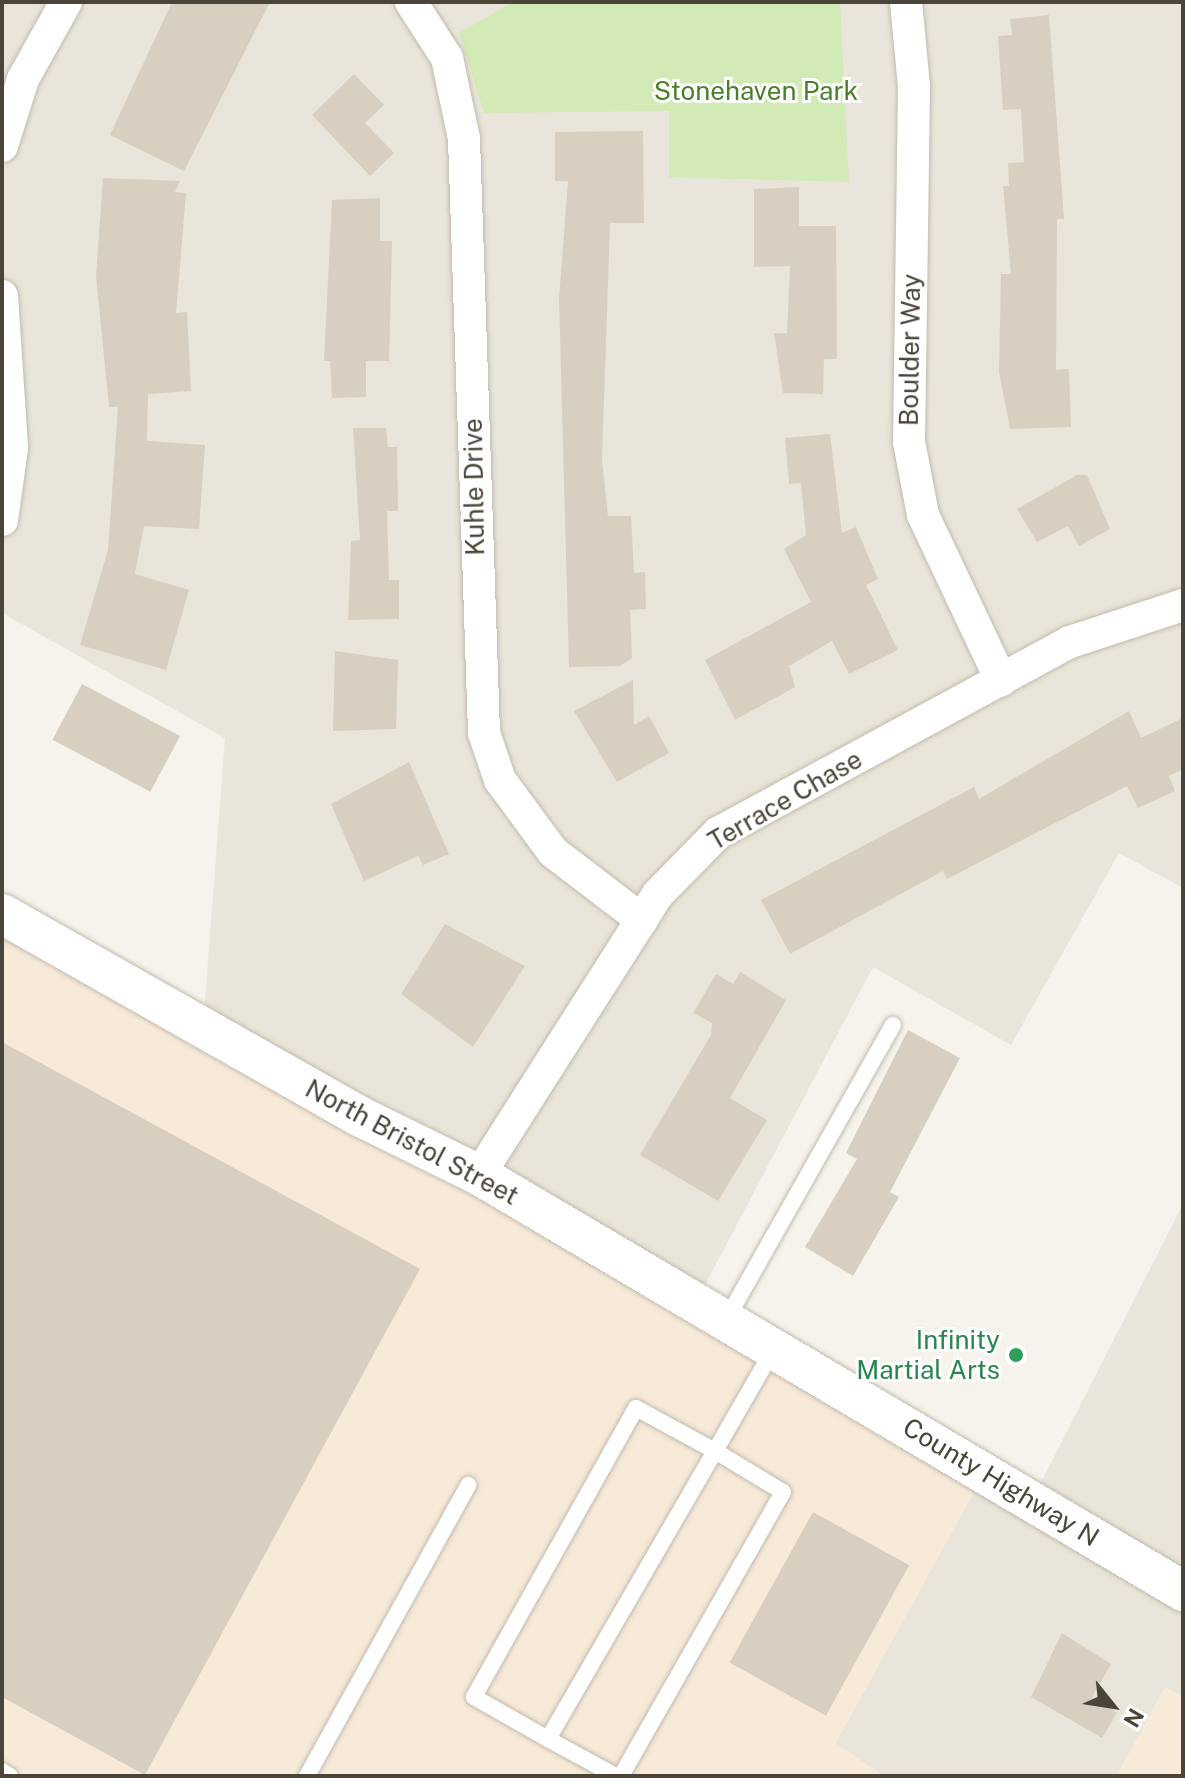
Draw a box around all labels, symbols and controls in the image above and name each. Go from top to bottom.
park label: Stonehaven Park [654,75,858,107]
street label: Boulder Way [893,273,927,427]
street label: Kuhle Drive [457,418,491,556]
street label: Terrace Chase [702,743,868,857]
street label: North Bristol Street [300,1073,524,1211]
place label: Infinity Martial Arts [856,1324,1000,1386]
marker: Infinity Martial Arts [1007,1346,1025,1364]
street label: County Highway N [897,1411,1105,1553]
north arrow [1073,1666,1153,1746]
text: N [1118,1704,1149,1732]

